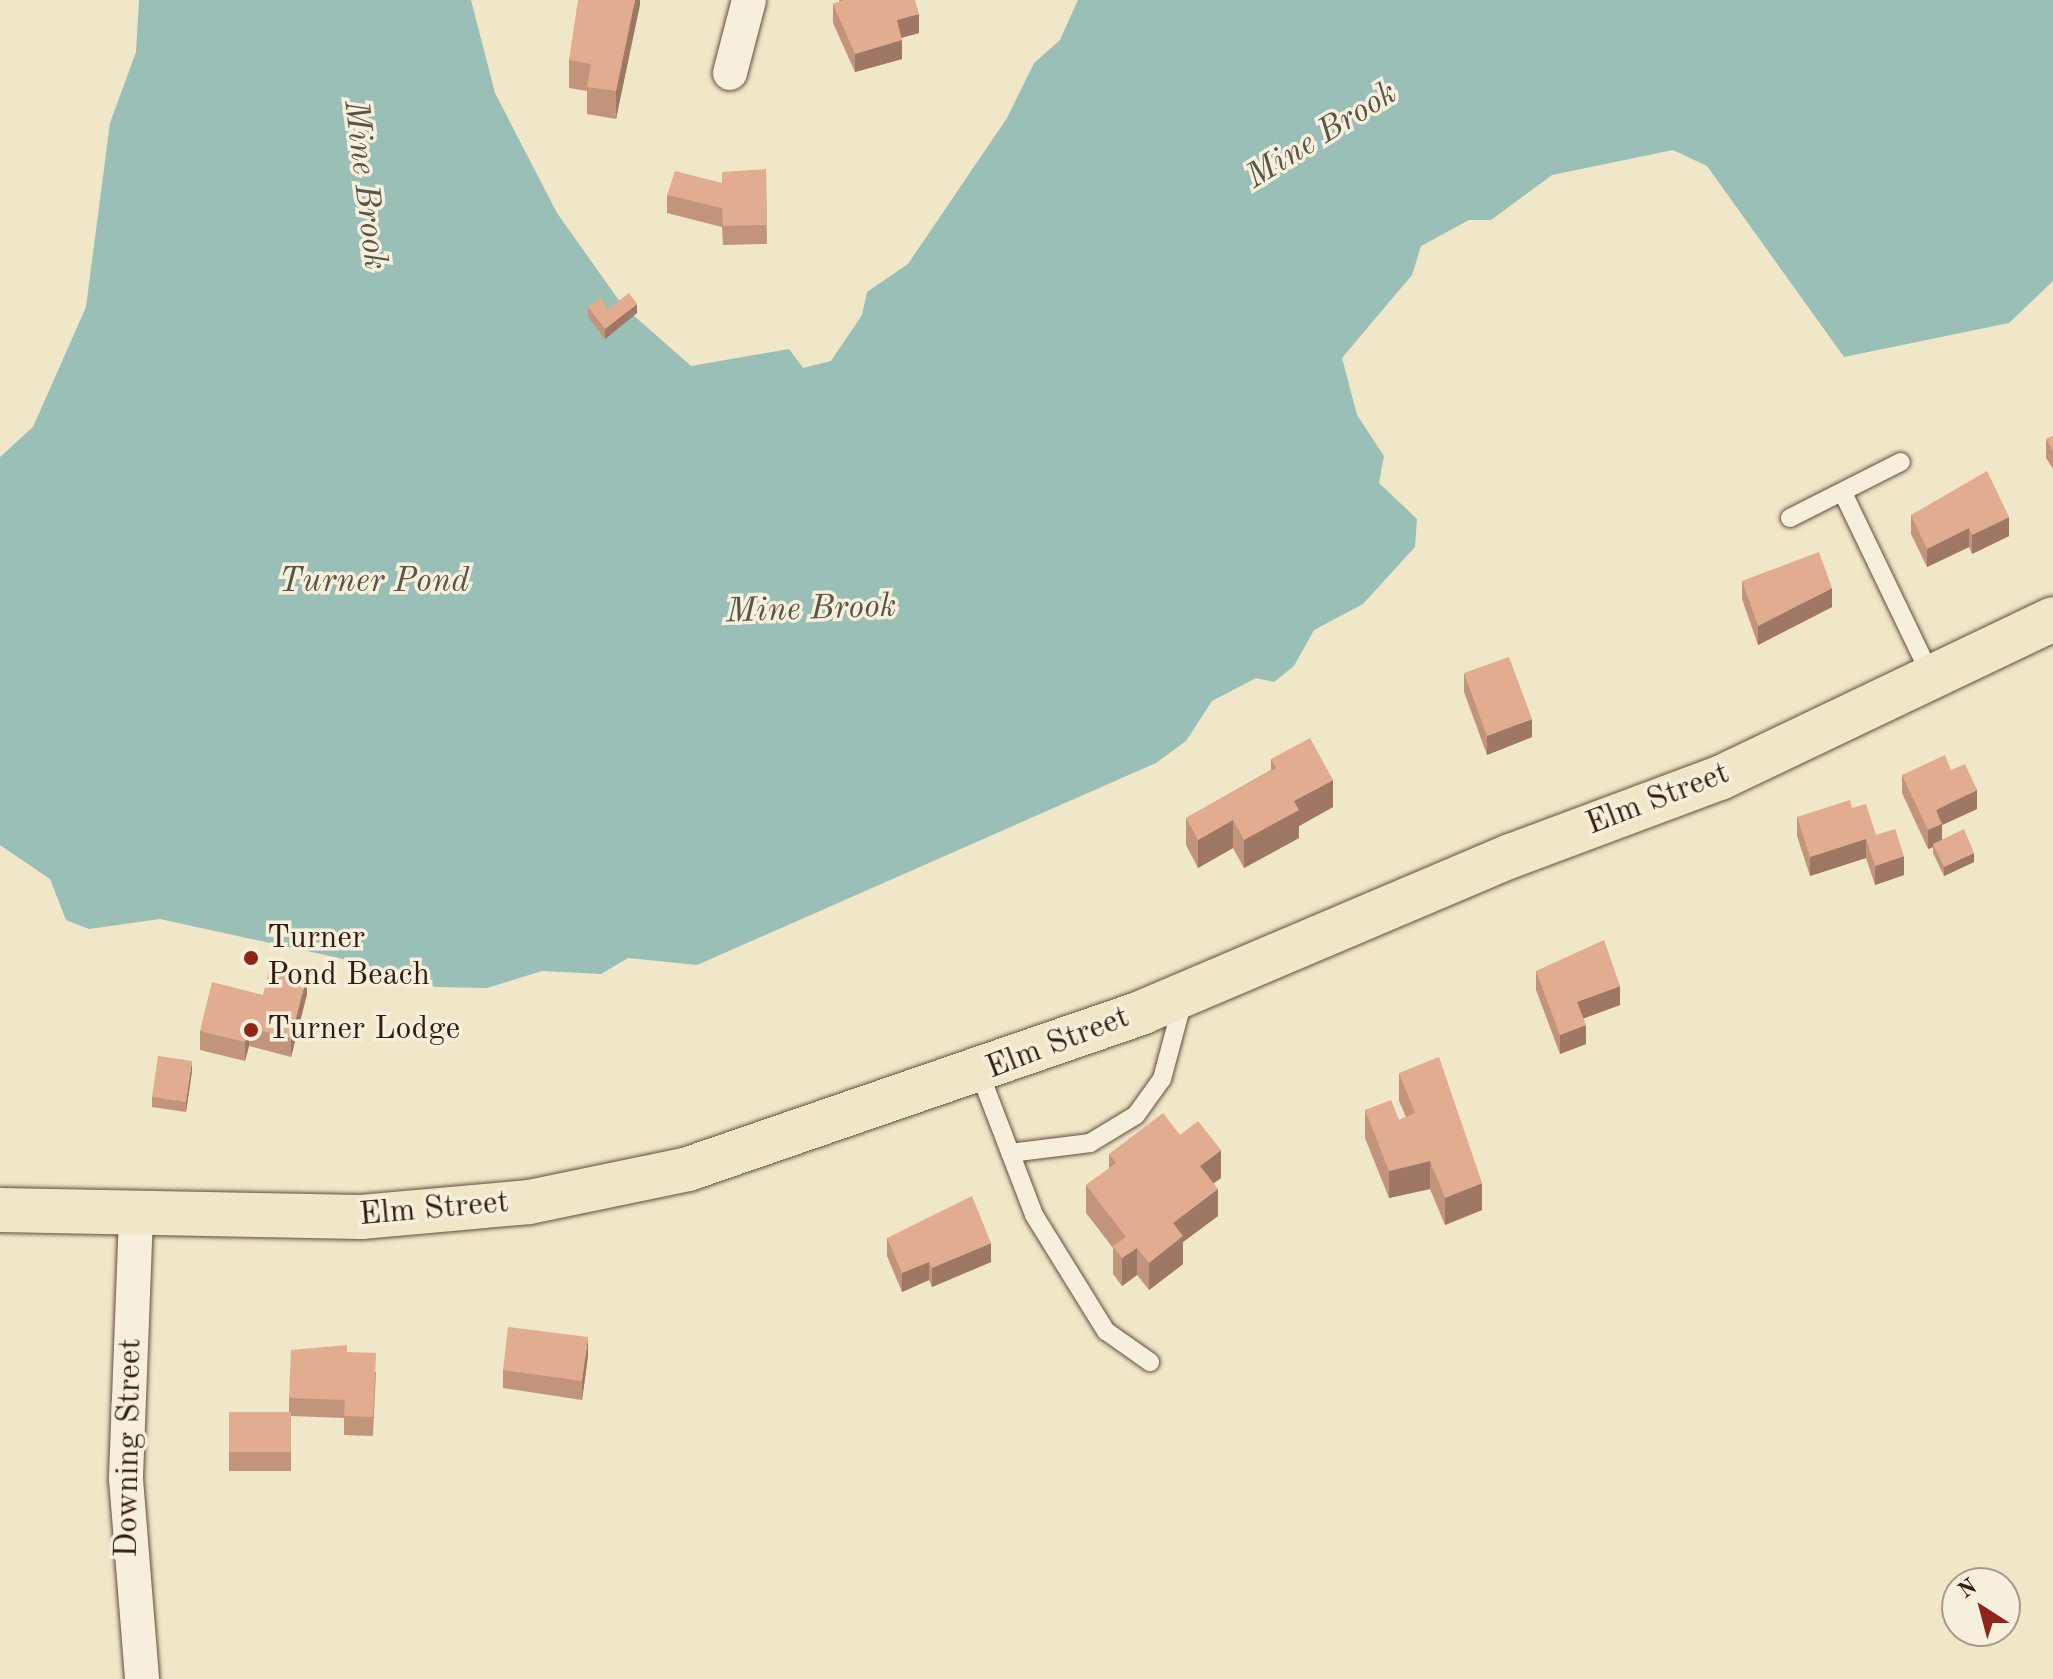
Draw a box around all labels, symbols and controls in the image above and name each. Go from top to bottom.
water label: Mine Brook [1239,73,1405,199]
water label: Mine Brook [333,98,395,272]
water label: Turner Pond [279,563,469,603]
water label: Mine Brook [725,587,897,633]
street label: Elm Street [1581,755,1735,845]
place label: Turner Pond Beach [267,921,430,996]
marker: Turner Pond Beach [242,949,260,967]
street label: Elm Street [981,999,1135,1089]
place label: Turner Lodge [267,1011,460,1049]
marker: Turner Lodge [242,1021,260,1039]
street label: Elm Street [358,1184,510,1236]
street label: Downing Street [109,1338,151,1558]
north arrow [1941,1567,2021,1647]
text: N [1955,1575,1981,1603]

